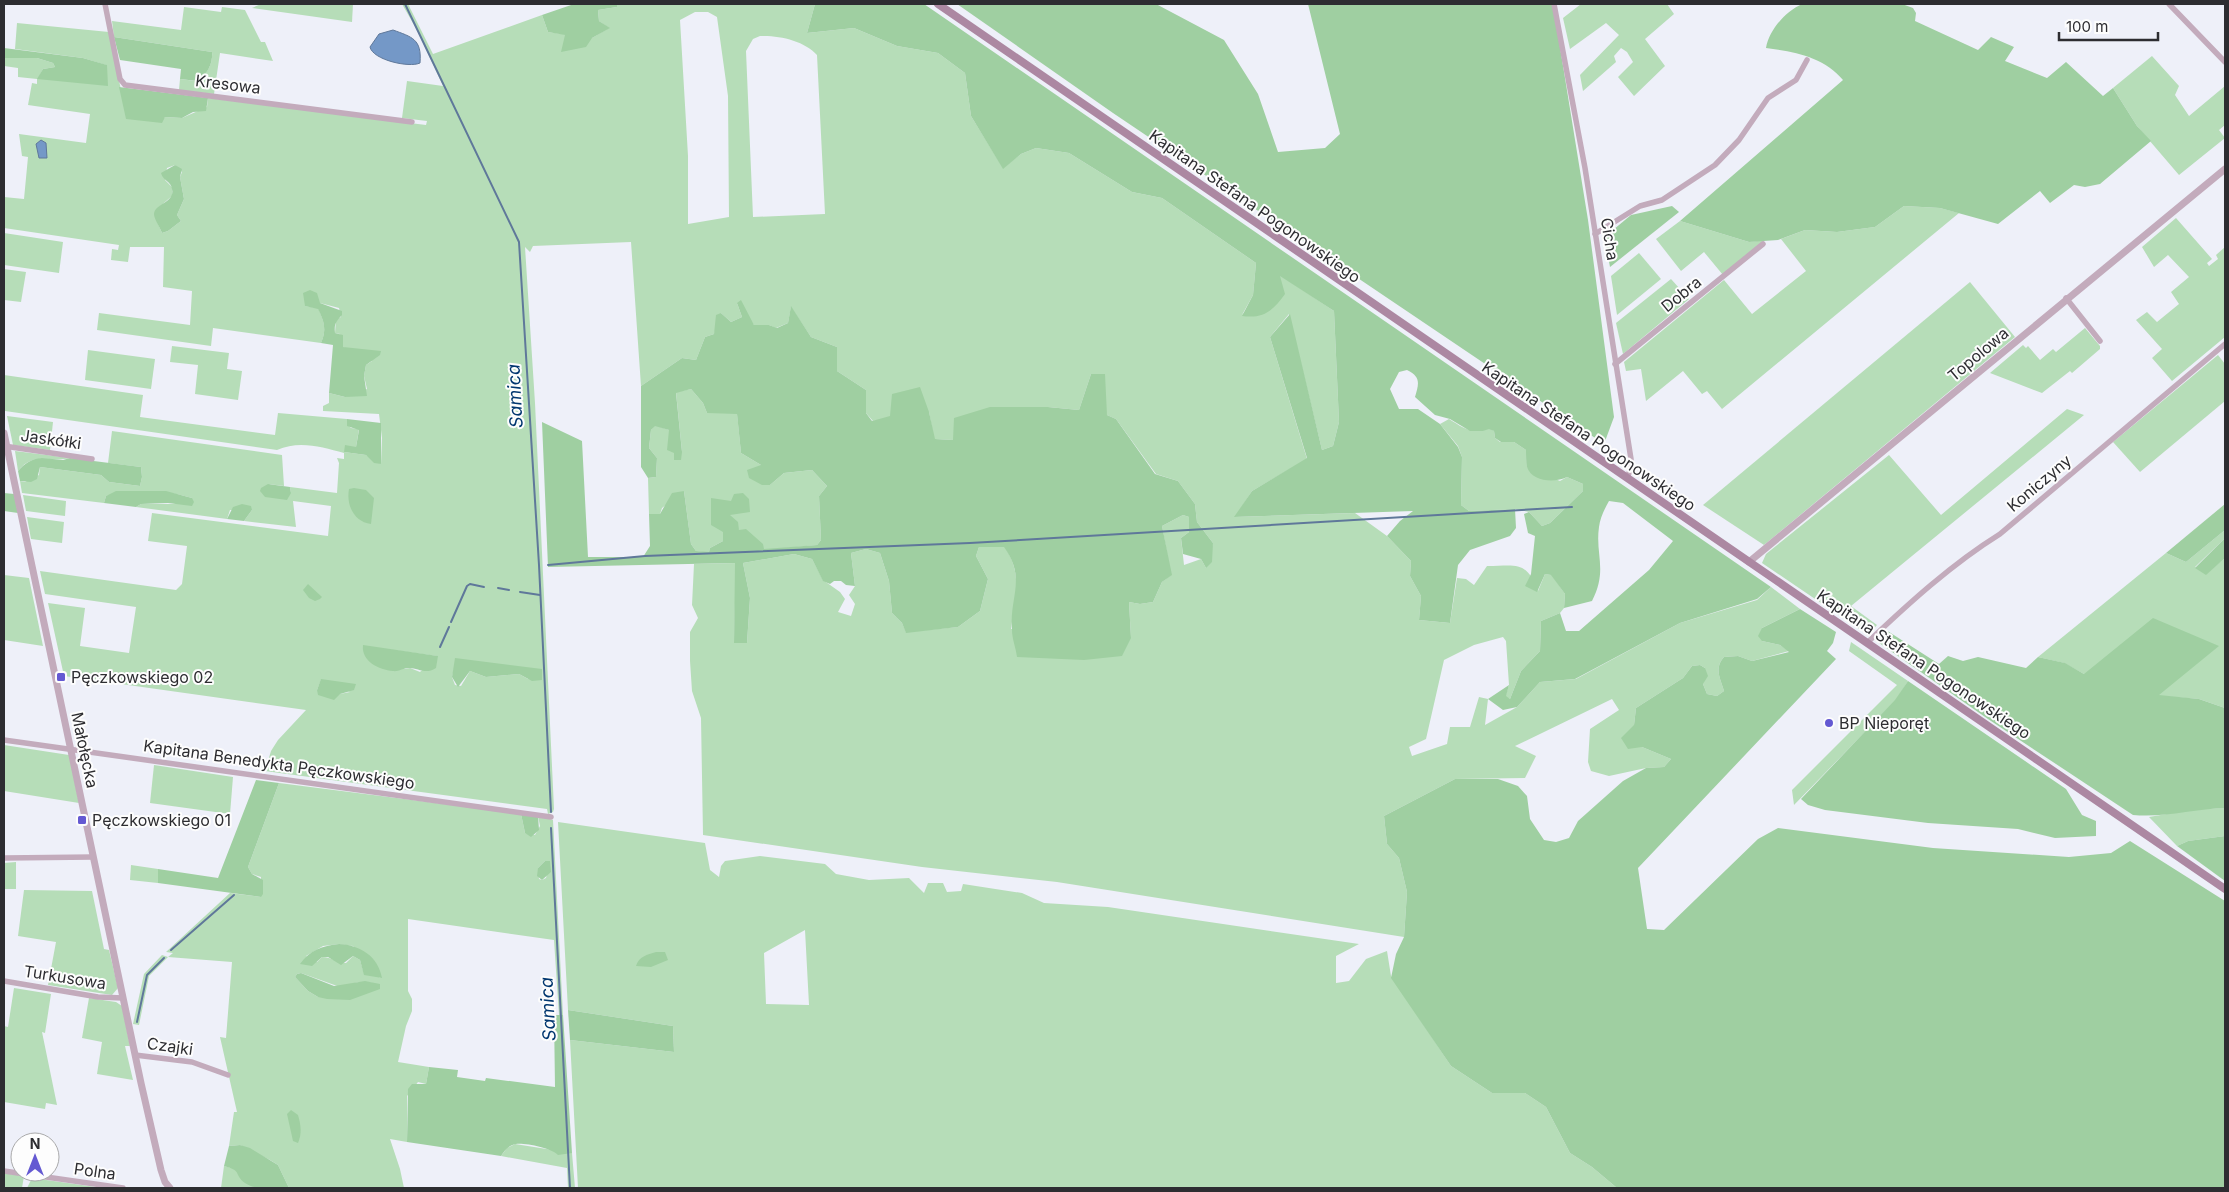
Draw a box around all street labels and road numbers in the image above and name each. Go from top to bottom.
street label: Kresowa [194,70,262,98]
street label: Kapitana Stefana Pogonowskiego [1145,125,1365,287]
street label: Cicha [1597,216,1623,262]
street label: Dobra [1657,272,1705,316]
street label: Topolowa [1943,323,2013,385]
street label: Kapitana Stefana Pogonowskiego [1478,357,1700,515]
street label: Jaskółki [19,425,83,453]
street label: Koniczyny [2003,450,2075,516]
street label: Kapitana Stefana Pogonowskiego [1813,585,2035,743]
street label: Małołęcka [67,710,103,790]
street label: Kapitana Benedykta Pęczkowskiego [142,735,416,793]
street label: Turkusowa [22,961,108,993]
street label: Czajki [146,1033,194,1059]
street label: Polna [73,1158,117,1184]

